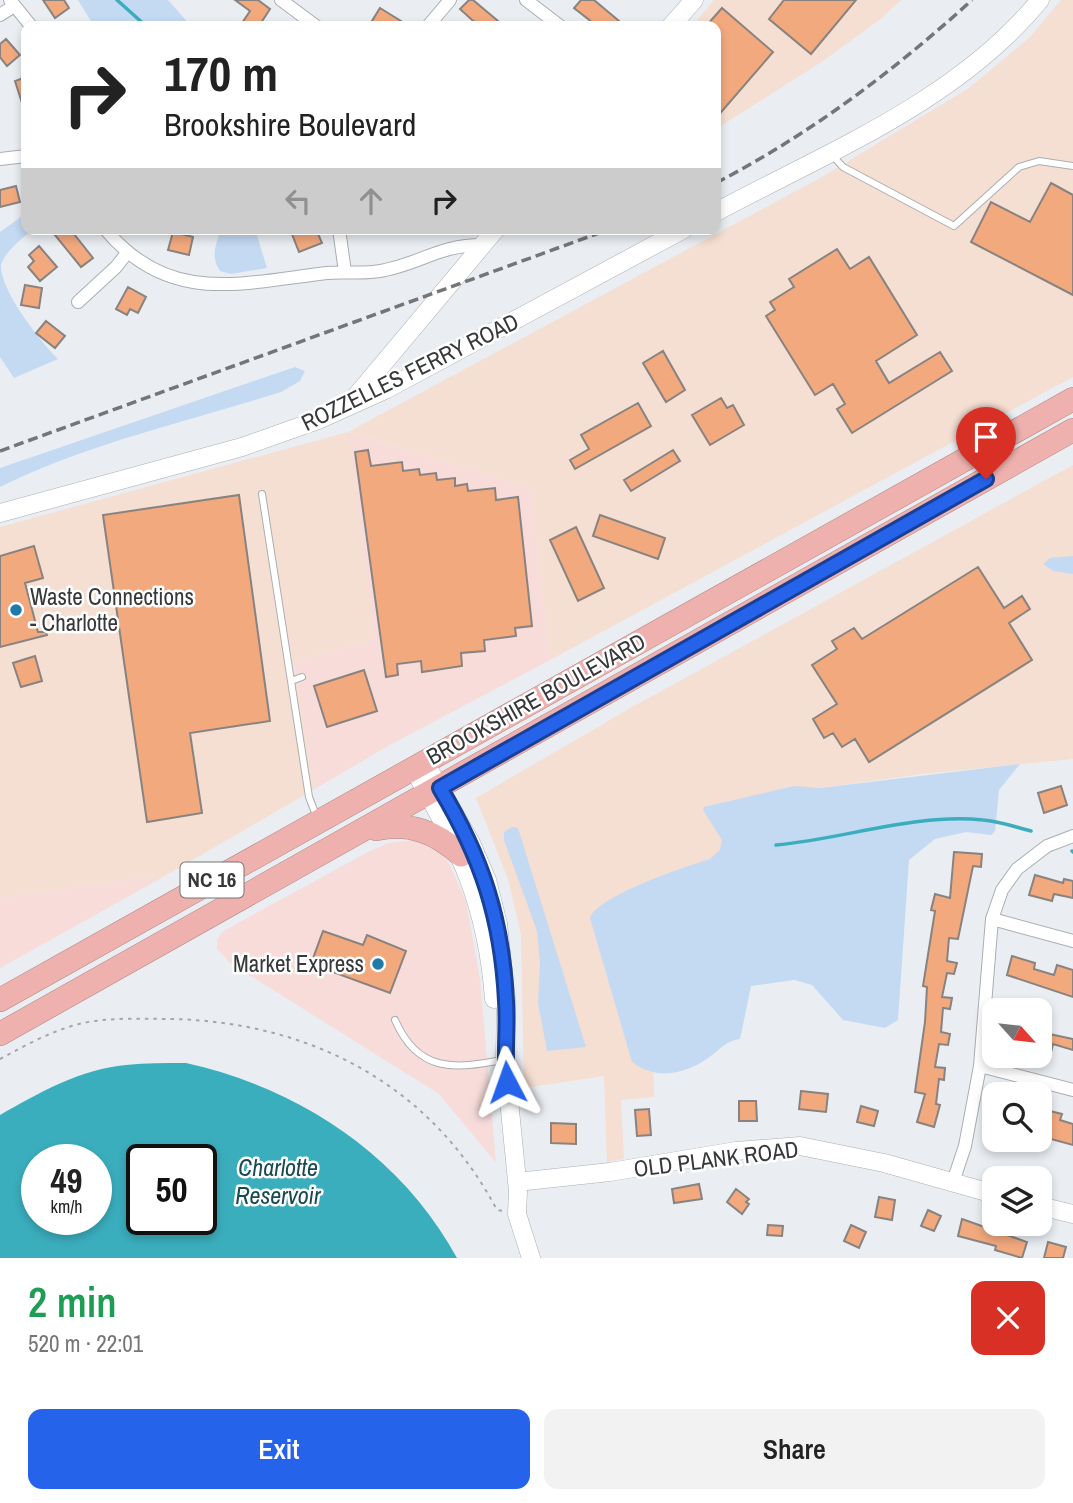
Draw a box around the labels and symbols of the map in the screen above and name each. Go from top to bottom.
street label: ROZZELLES FERRY ROAD [296,305,524,438]
pin [956,407,1016,479]
place label: Waste Connections - Charlotte [30,581,194,638]
marker: Waste Connections - Charlotte [8,602,24,618]
street label: BROOKSHIRE BOULEVARD [421,625,651,772]
road number: NC 16 [180,862,244,898]
place label: Market Express [233,948,364,979]
marker: Market Express [370,956,386,972]
north arrow [982,998,1052,1068]
position arrow [470,1045,544,1119]
street label: OLD PLANK ROAD [632,1133,800,1184]
speed limit sign: 50 [126,1144,217,1235]
water label: Charlotte Reservoir [235,1151,322,1211]

